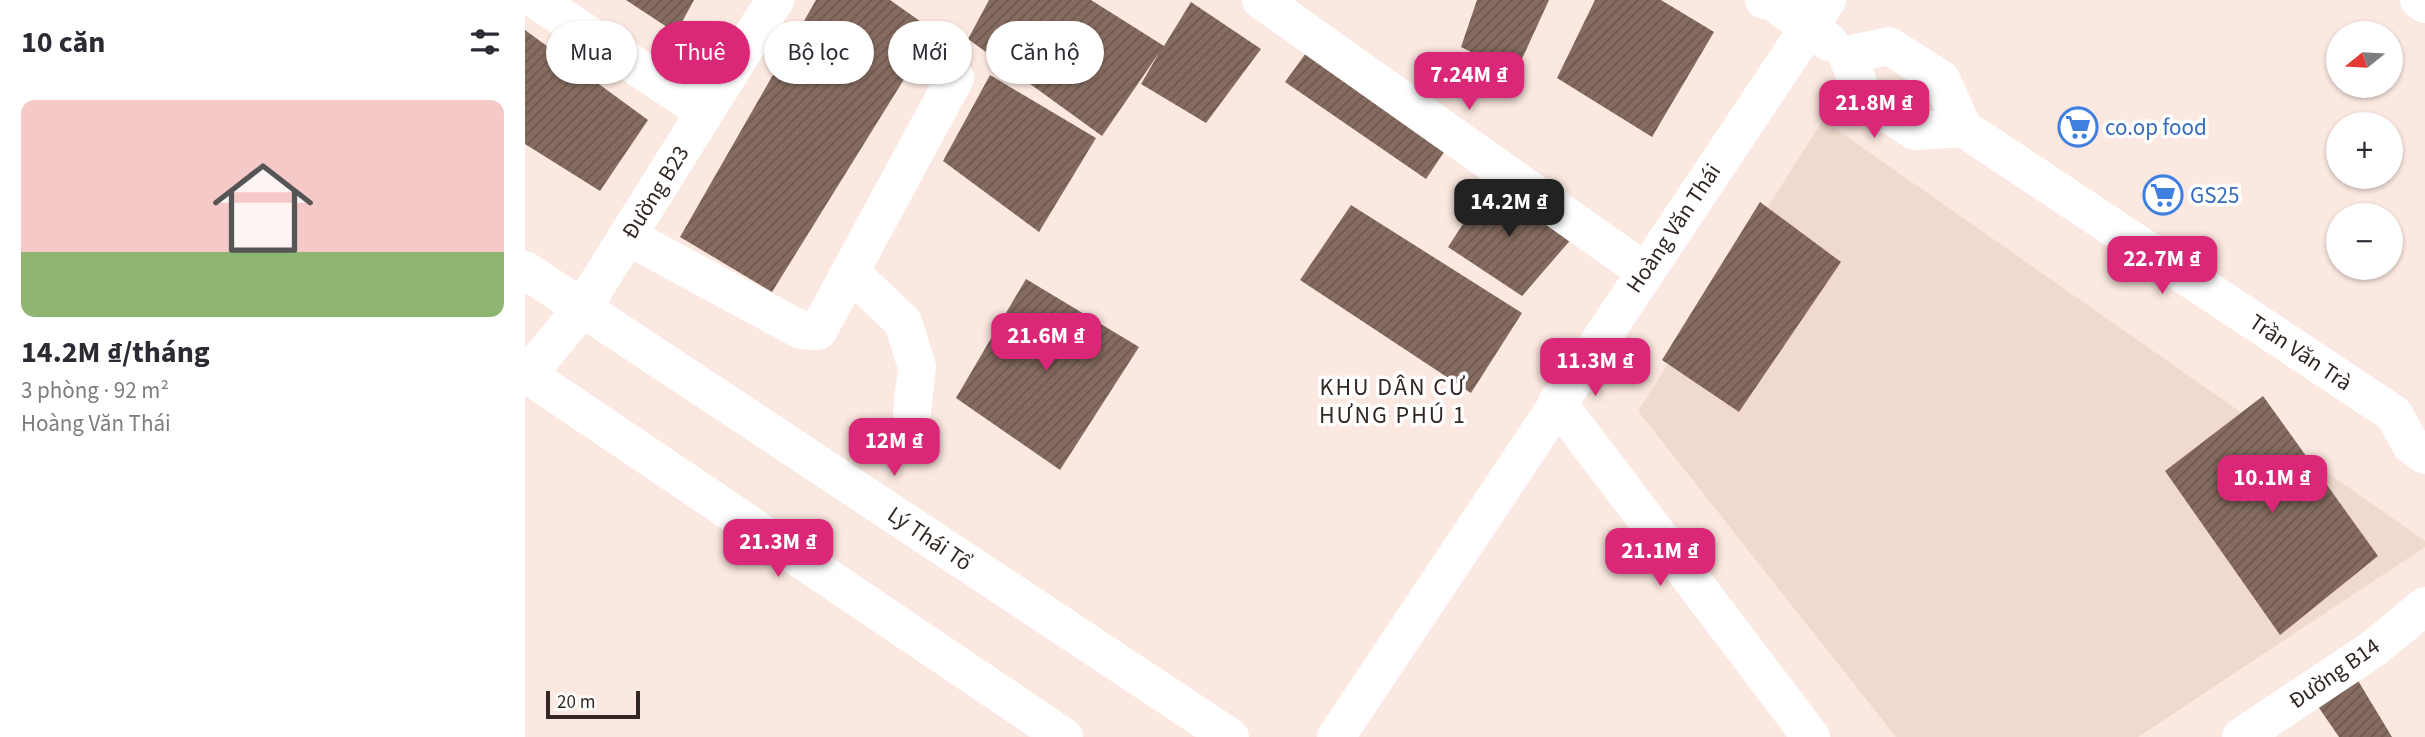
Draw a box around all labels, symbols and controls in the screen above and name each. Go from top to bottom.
text: 10 căn [21,21,105,64]
chip: Mua [546,21,637,84]
chip: Thuê [651,21,750,84]
chip: Bộ lọc [764,21,874,84]
chip: Mới [888,21,972,84]
chip: Căn hộ [986,21,1104,84]
north arrow [2326,21,2403,98]
map controls [2326,21,2403,280]
icon: filters [466,23,504,61]
pin: 7.24M ₫ [1404,52,1534,112]
text: 7.24M ₫ [1430,58,1508,91]
pin: 21.8M ₫ [1809,80,1939,140]
text: 21.8M ₫ [1835,86,1913,119]
supermarket icon: co.op food [2057,106,2099,148]
place label: co.op food [2105,111,2207,144]
button: + [2326,112,2403,189]
street label: Đường B23 [614,139,697,245]
icon: home [200,145,326,271]
street label: Hoàng Văn Thái [1618,157,1729,300]
supermarket icon: GS25 [2142,174,2184,216]
place label: GS25 [2190,179,2239,212]
pin: 14.2M ₫ [1444,180,1574,239]
text: 14.2M ₫ [1470,185,1548,218]
button: − [2326,203,2403,280]
pin: 22.7M ₫ [2097,236,2227,296]
text: 22.7M ₫ [2123,242,2201,275]
street label: Trần Văn Trà [2243,306,2359,399]
pin: 21.6M ₫ [981,314,1111,373]
text: 21.6M ₫ [1007,319,1085,352]
text: 14.2M ₫/tháng [21,331,210,374]
pin: 11.3M ₫ [1530,338,1660,398]
text: 11.3M ₫ [1556,344,1634,377]
district label: KHU DÂN CƯ HƯNG PHÚ 1 [1319,370,1467,433]
text: 3 phòng · 92 m² [21,374,169,407]
text: Hoàng Văn Thái [21,407,171,440]
pin: 12M ₫ [845,419,943,478]
text: 12M ₫ [865,424,923,457]
pin: 10.1M ₫ [2207,456,2337,515]
text: 10.1M ₫ [2233,461,2311,494]
street label: Lý Thái Tổ [881,498,979,579]
pin: 21.3M ₫ [713,520,843,579]
text: 21.3M ₫ [739,525,817,558]
pin: 21.1M ₫ [1595,528,1725,588]
text: 21.1M ₫ [1621,534,1699,567]
street label: Đường B14 [2282,630,2387,717]
scale bar [546,688,641,720]
text: 20 m [557,689,595,716]

